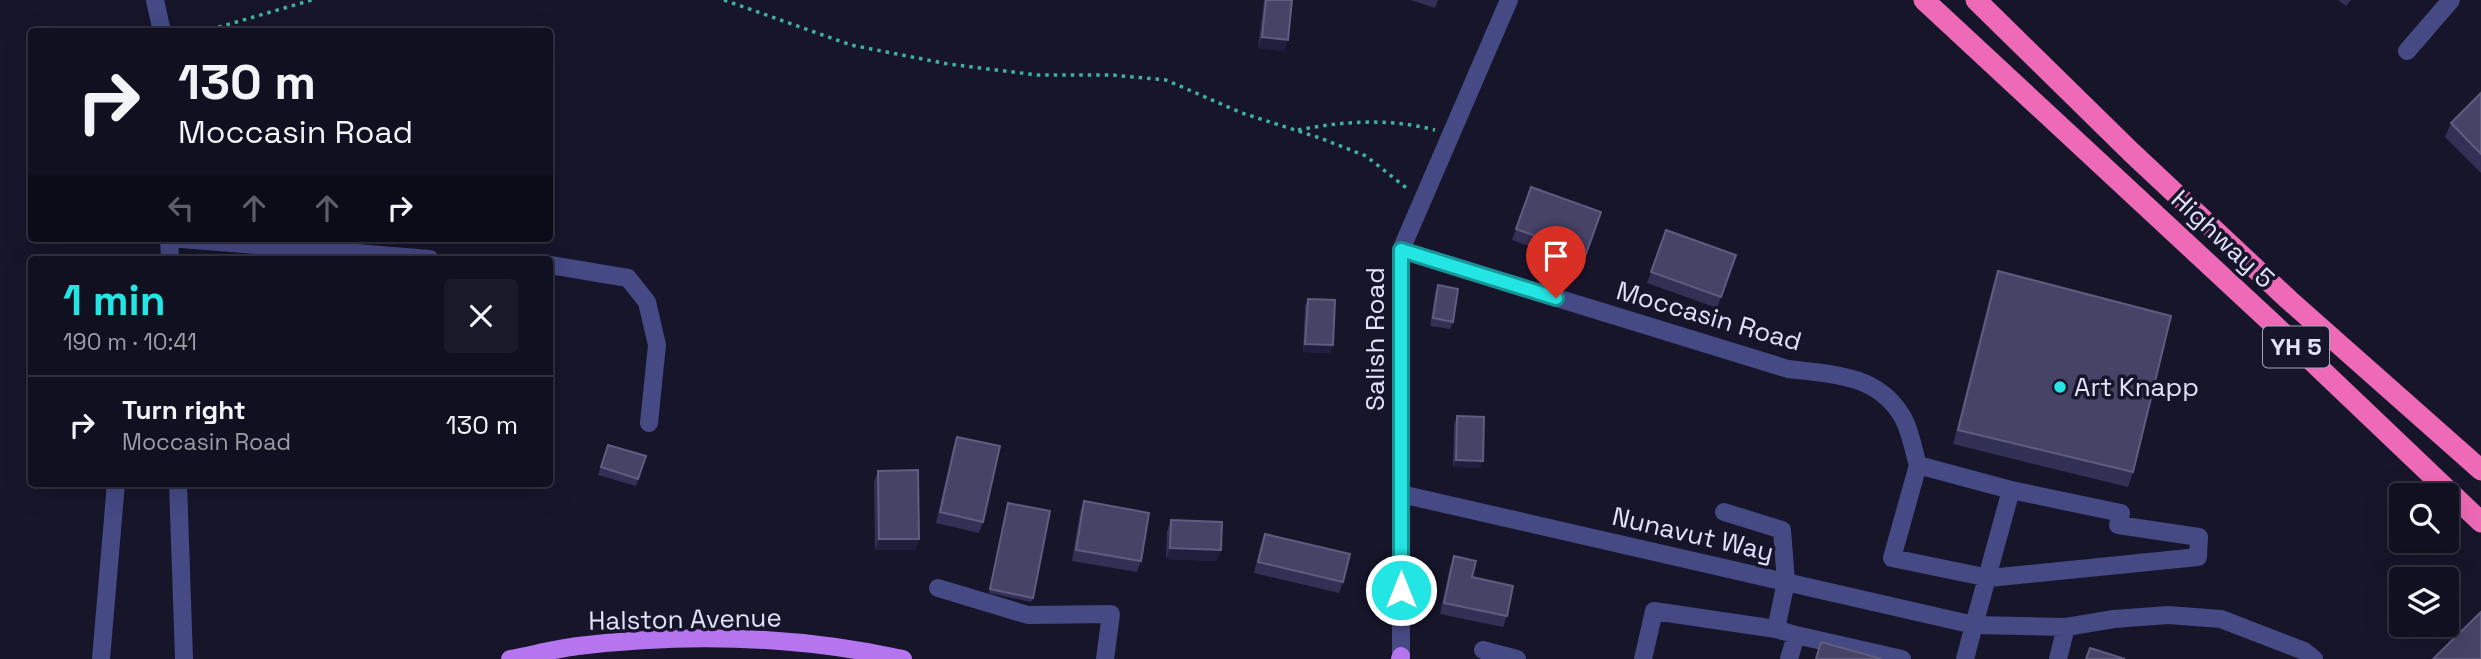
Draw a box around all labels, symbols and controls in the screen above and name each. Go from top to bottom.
text: 130 m [178,51,316,113]
icon: right [63,56,154,147]
text: Moccasin Road [178,112,413,152]
street label: Highway 5 [2164,182,2282,296]
icon: left [162,189,200,227]
icon: ahead [235,189,273,227]
icon: ahead [308,189,346,227]
icon: right [381,189,419,227]
pin [1526,226,1586,298]
icon: arrive [1537,237,1575,275]
street label: Salish Road [1358,267,1392,411]
street label: Moccasin Road [1613,273,1805,359]
text: 1 min [63,274,166,327]
button: close [444,279,518,353]
road number: YH 5 [2263,326,2329,368]
text: 190 m · 10:41 [63,327,197,357]
place label: Art Knapp [2074,370,2199,404]
marker: Art Knapp [2052,379,2068,395]
text: Turn right [122,393,246,427]
icon: right [63,406,101,444]
text: 130 m [446,408,518,442]
text: Moccasin Road [122,427,291,457]
map controls [2389,483,2459,637]
button: search [2389,483,2459,553]
street label: Nunavut Way [1609,499,1777,569]
position arrow [1364,553,1438,627]
button: layers [2389,567,2459,637]
street label: Halston Avenue [588,600,782,638]

